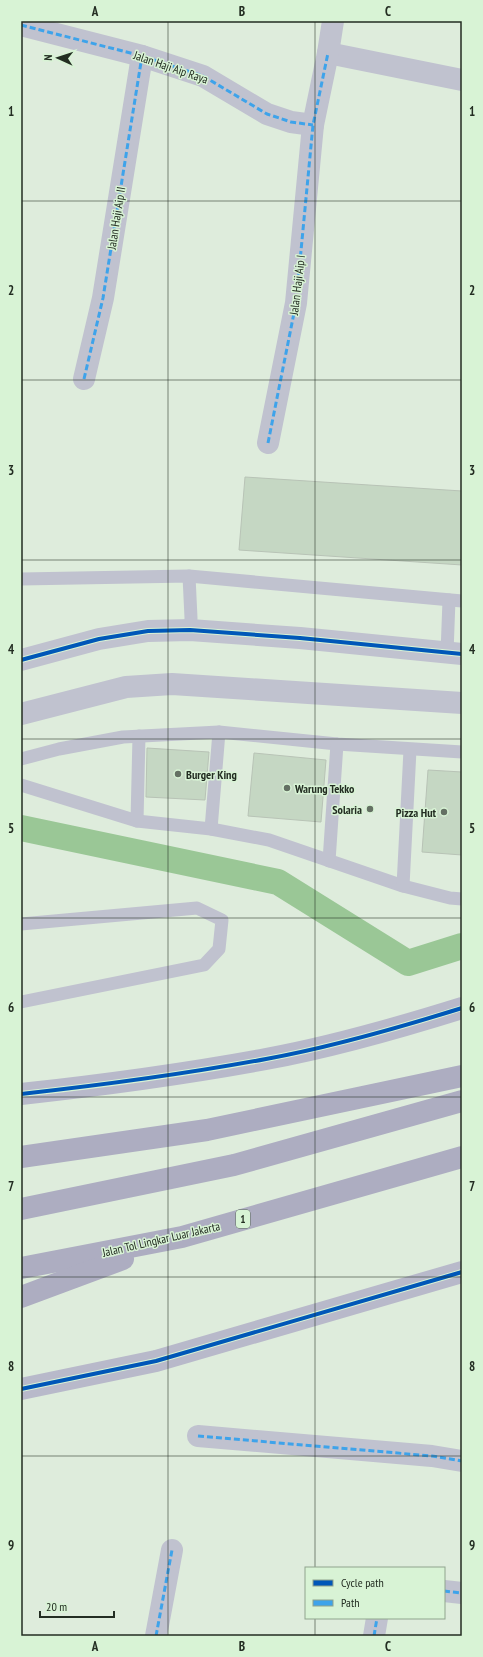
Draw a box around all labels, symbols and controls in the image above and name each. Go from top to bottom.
text: A [91,3,99,20]
text: B [239,3,245,20]
text: C [385,3,391,20]
north arrow [38,38,78,78]
street label: Jalan Haji Aip Raya [131,47,210,87]
text: N [41,54,55,61]
text: 1 [8,103,14,120]
text: 1 [469,103,475,120]
street label: Jalan Haji Aip II [103,186,128,251]
street label: Jalan Haji Aip I [286,254,308,317]
text: 2 [8,282,14,299]
text: 2 [469,282,475,299]
text: 3 [8,462,14,479]
text: 3 [469,462,475,479]
text: 4 [8,641,15,658]
text: 4 [469,641,476,658]
place label: Burger King [186,767,237,782]
marker: Burger King [173,769,183,779]
place label: Warung Tekko [294,781,355,796]
marker: Warung Tekko [282,783,292,793]
place label: Solaria [332,802,362,817]
marker: Solaria [365,804,375,814]
place label: Pizza Hut [396,805,436,820]
marker: Pizza Hut [439,807,449,817]
text: 5 [8,820,14,837]
text: 5 [469,820,475,837]
text: 6 [8,999,14,1016]
text: 6 [469,999,475,1016]
text: 7 [8,1178,14,1195]
text: 7 [469,1178,475,1195]
road number: 1 [236,1210,250,1228]
street label: Jalan Tol Lingkar Luar Jakarta [100,1218,221,1260]
text: 8 [8,1358,14,1375]
text: 8 [469,1358,475,1375]
text: 9 [8,1537,14,1554]
text: 9 [469,1537,475,1554]
legend [305,1567,445,1619]
text: Cycle path [341,1575,384,1590]
scale bar [40,1593,114,1619]
text: Path [341,1595,359,1610]
text: 20 m [46,1599,67,1614]
text: A [91,1638,99,1655]
text: B [239,1638,245,1655]
text: C [385,1638,391,1655]

